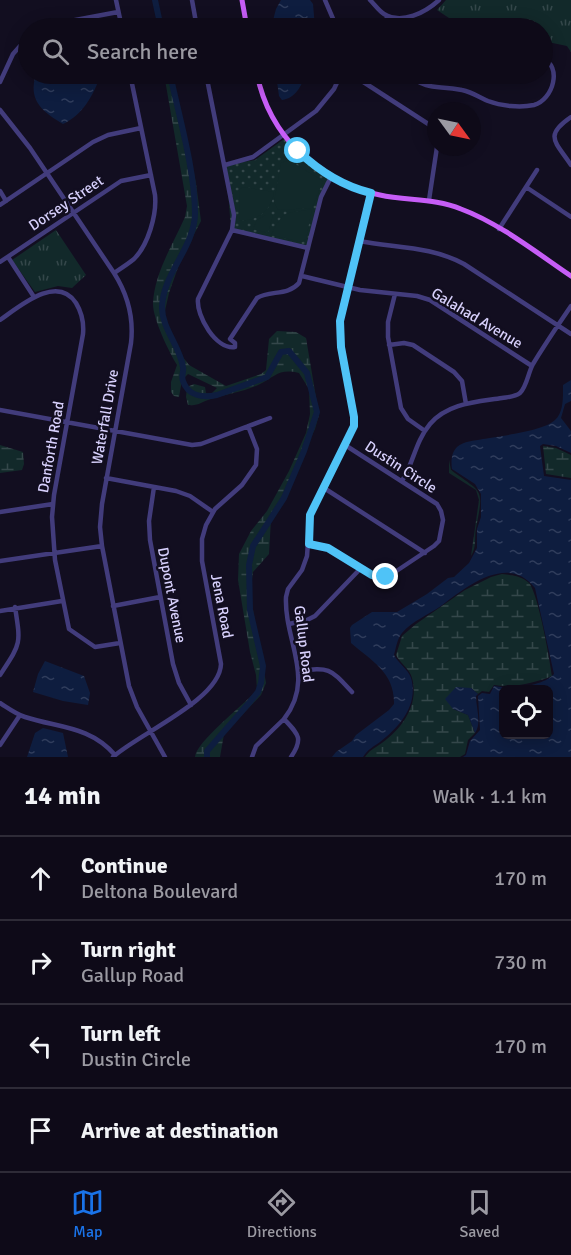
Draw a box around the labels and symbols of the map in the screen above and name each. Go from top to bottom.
north arrow [427,102,481,156]
route start [284,137,310,163]
street label: Dorsey Street [25,171,107,235]
street label: Galahad Avenue [428,284,526,352]
street label: Waterfall Drive [88,368,122,466]
street label: Danforth Road [34,400,68,494]
street label: Dustin Circle [361,437,441,497]
street label: Dupont Avenue [154,546,190,644]
route end [372,563,398,589]
street label: Jena Road [207,572,237,640]
street label: Gallup Road [290,605,318,683]

